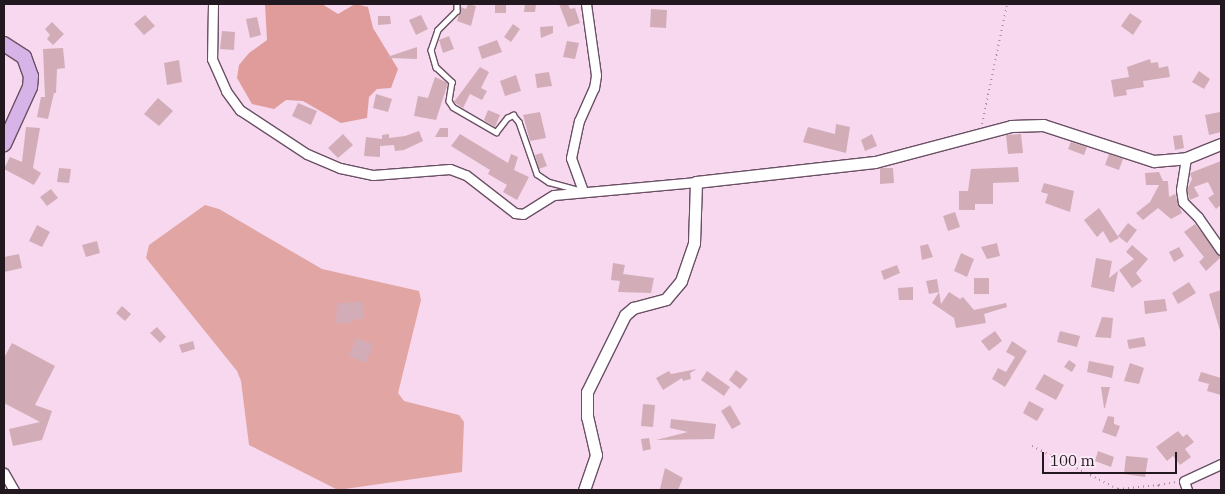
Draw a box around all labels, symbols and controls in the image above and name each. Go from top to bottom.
scale bar [1045,442,1180,474]
text: 100 m [1050,451,1095,470]

